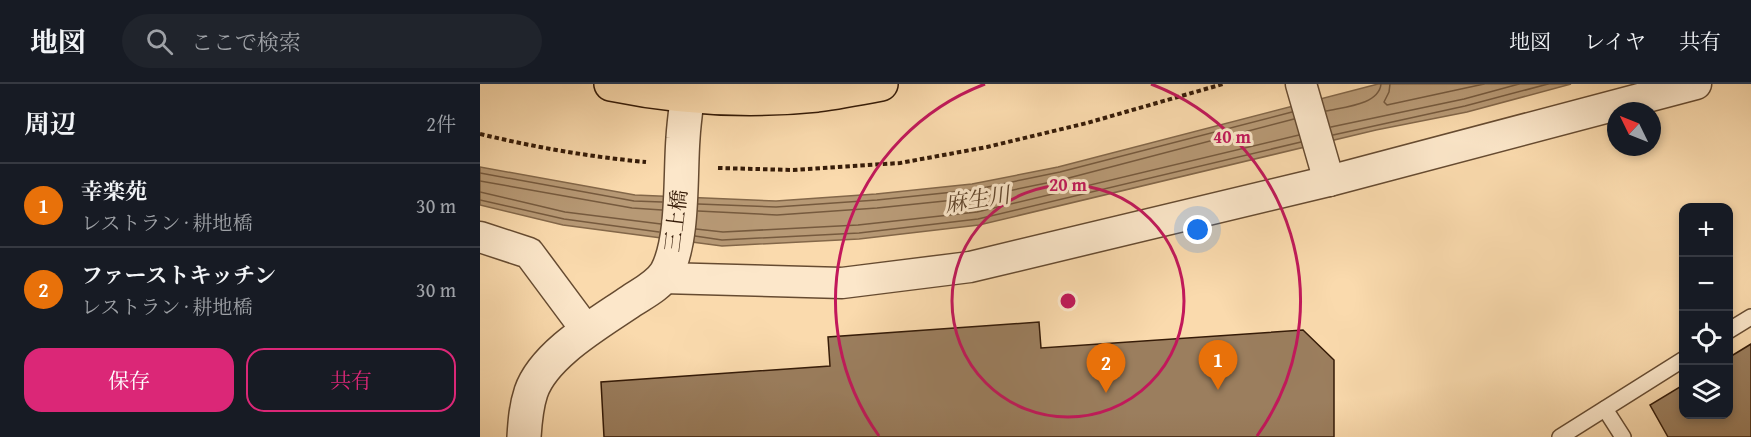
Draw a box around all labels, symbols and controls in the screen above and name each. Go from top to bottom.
search box [122,14,542,68]
text: 地図 [30,21,86,62]
icon: search [143,25,176,58]
text: ここで検索 [191,26,301,58]
text: 地図 [1509,26,1551,57]
text: レイヤ [1584,26,1646,57]
text: 共有 [1679,26,1721,57]
north arrow [1607,102,1661,156]
text: 周辺 [24,104,76,143]
text: 2件 [426,109,456,138]
text: 40 m [1213,123,1252,150]
text: 20 m [1049,171,1088,198]
text: 幸楽苑 [81,175,147,207]
water label: 麻生川 [942,178,1014,220]
street label: 三上橋 [656,188,695,254]
text: 1 [38,191,49,220]
text: 30 m [416,191,456,220]
map controls [1679,203,1733,419]
button: + [1679,203,1733,257]
text: レストラン · 耕地橋 [81,208,253,237]
your location [1183,215,1212,244]
button: − [1679,257,1733,311]
text: ファーストキッチン [81,259,276,291]
text: 2 [38,275,49,304]
text: 30 m [416,275,456,304]
centre of rings [1058,291,1078,311]
text: レストラン · 耕地橋 [81,292,253,321]
button: locate [1679,311,1733,365]
pin: 1 [1198,340,1238,390]
pin: 2 [1086,344,1126,393]
button: 保存 [24,348,234,412]
button: 共有 [246,348,456,412]
button: layers [1679,365,1733,419]

